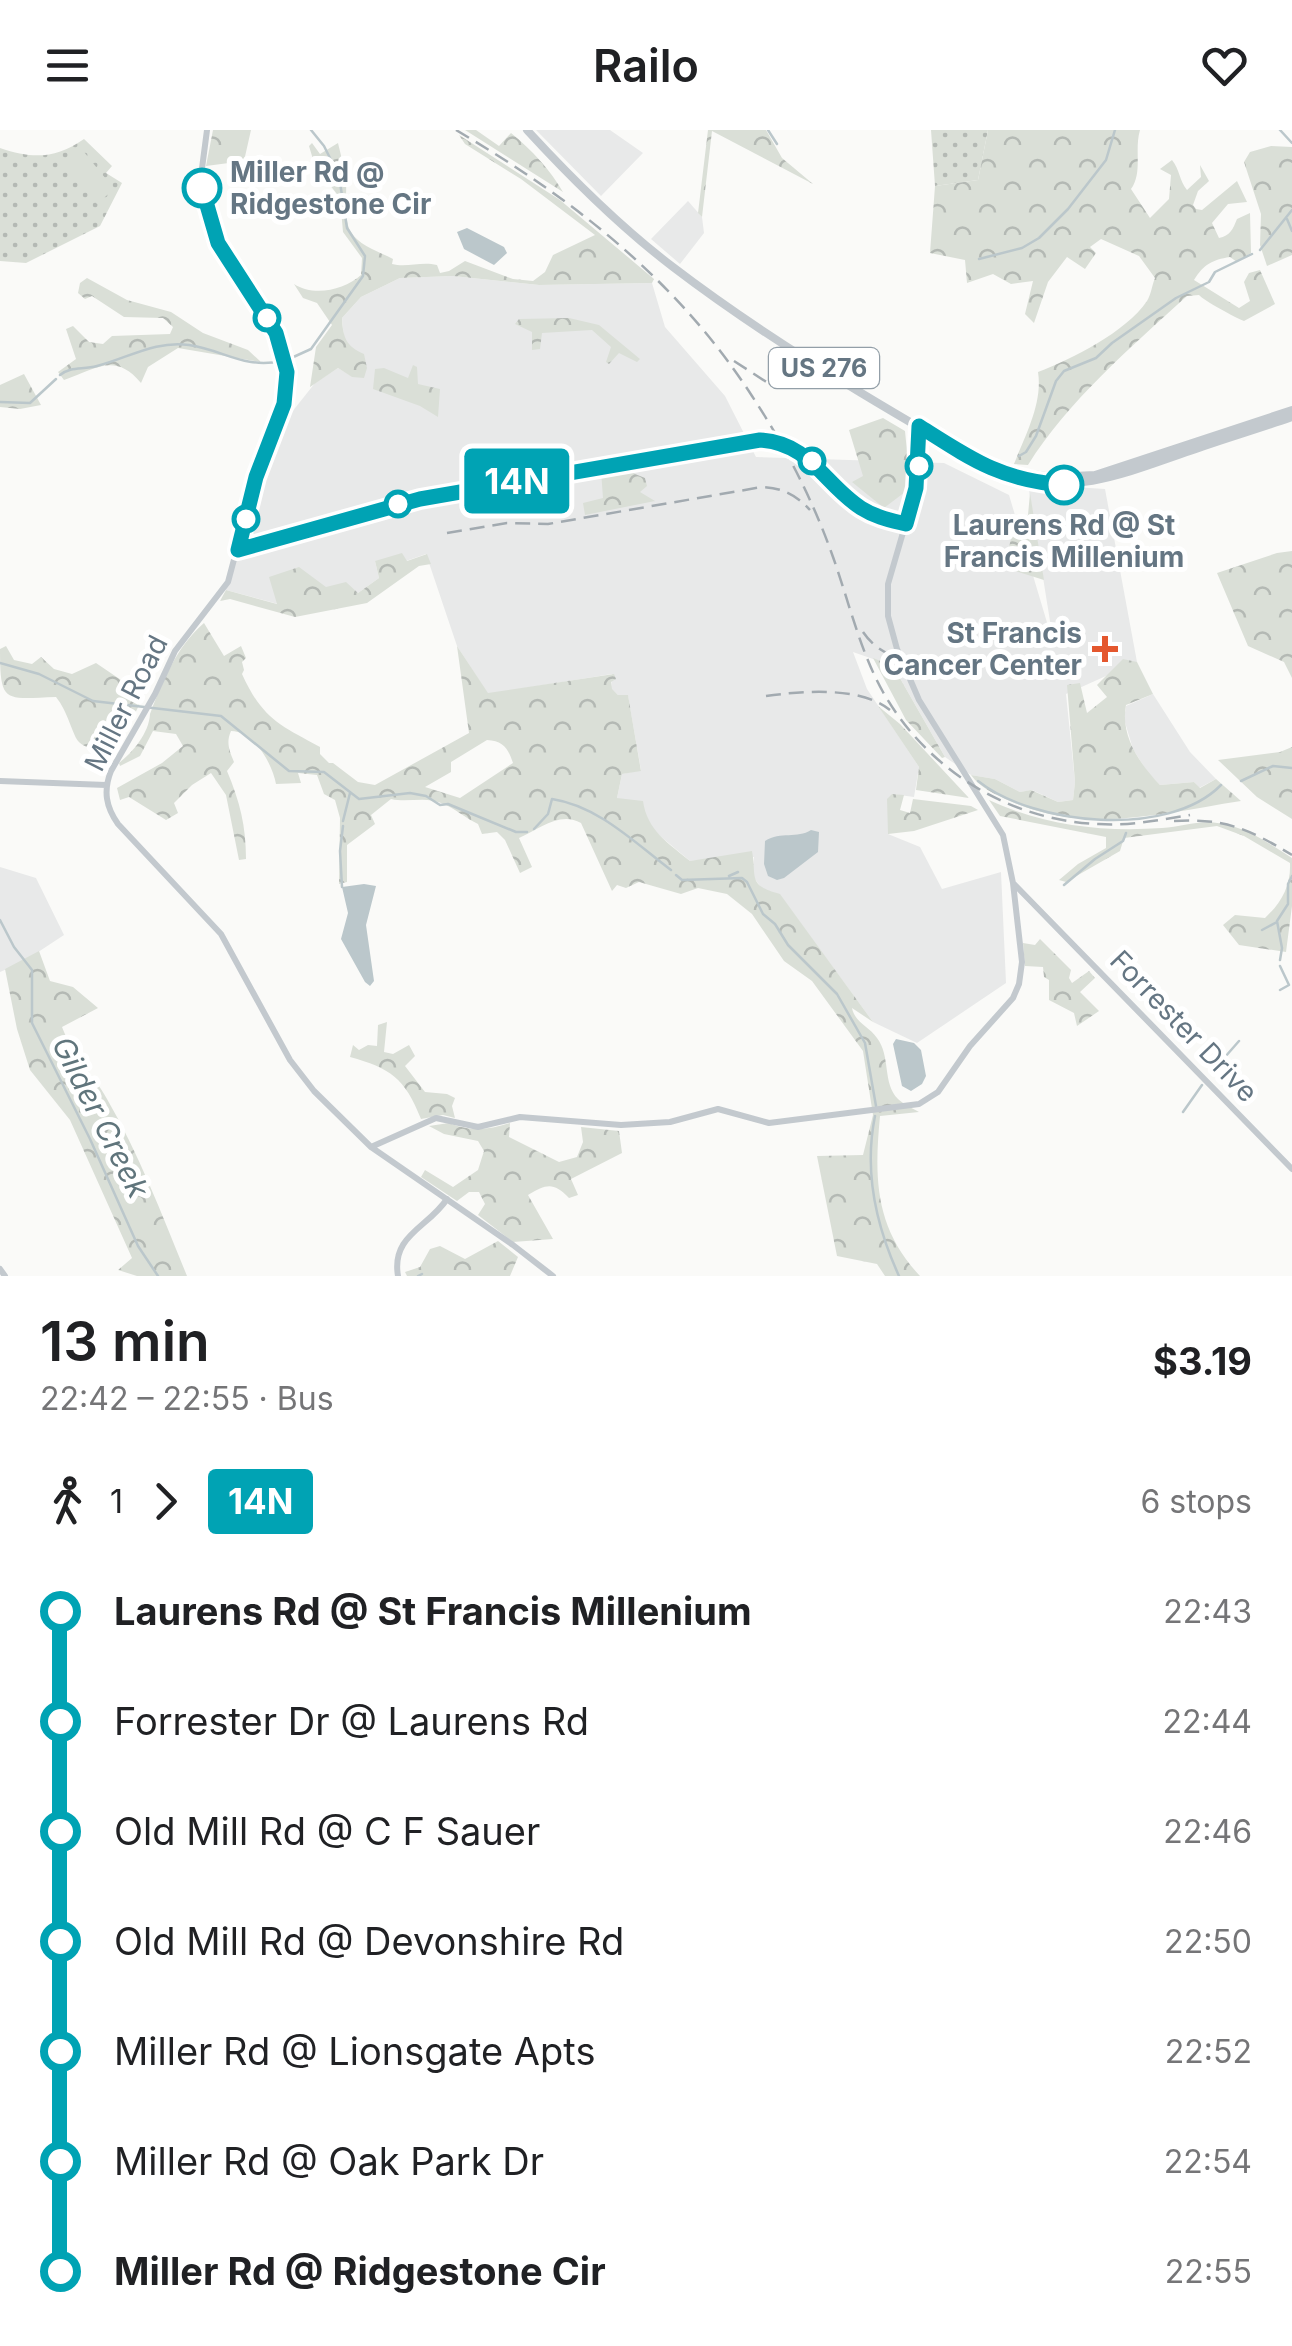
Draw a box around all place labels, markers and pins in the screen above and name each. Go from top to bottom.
place label: Miller Rd @ Ridgestone Cir [230,155,431,221]
marker: Miller Rd @ Ridgestone Cir [183,169,221,207]
unlabelled marker [254,305,280,331]
unlabelled marker [799,448,825,474]
unlabelled marker [906,453,932,479]
marker: Laurens Rd @ St Francis Millenium [1045,466,1083,504]
unlabelled marker [385,491,411,517]
unlabelled marker [233,506,259,532]
place label: Laurens Rd @ St Francis Millenium [944,508,1184,574]
place label: St Francis Cancer Center [884,616,1082,682]
marker: St Francis Cancer Center [1092,636,1118,662]

